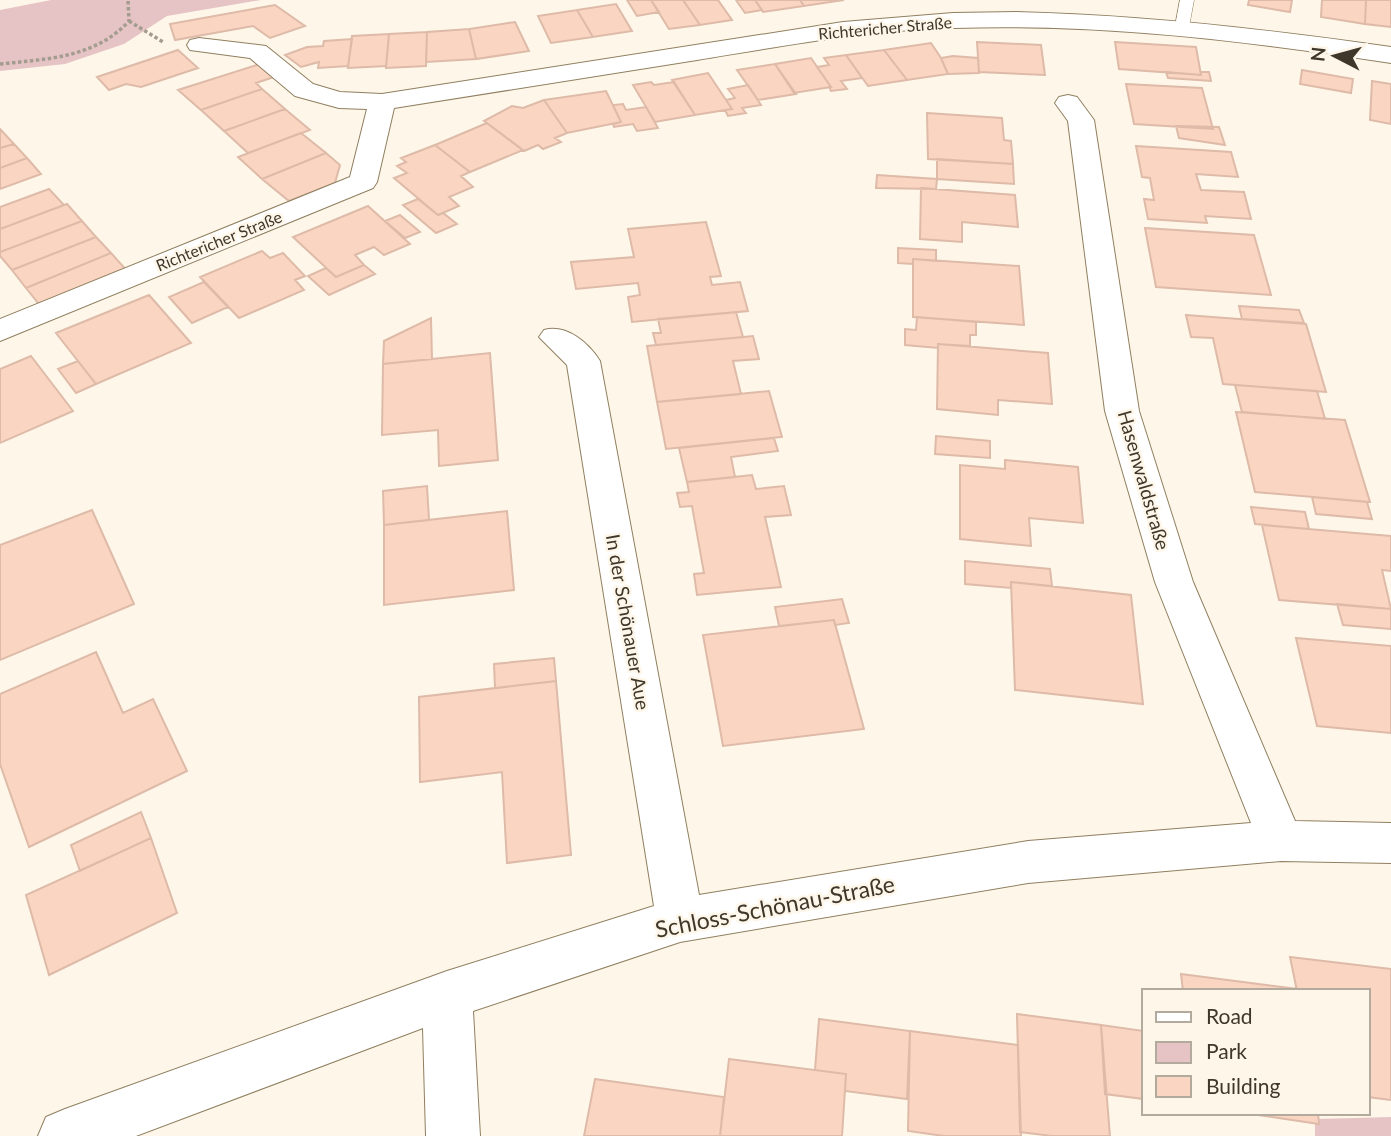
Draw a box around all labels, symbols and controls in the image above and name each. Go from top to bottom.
street label: Richtericher Straße [817,12,953,43]
north arrow [1300,21,1370,91]
text: N [1305,46,1330,63]
street label: Richtericher Straße [153,207,285,274]
street label: Hasenwaldstraße [1114,407,1175,552]
street label: In der Schönauer Aue [602,532,655,712]
street label: Schloss-Schönau-Straße [653,869,897,943]
legend [1142,989,1370,1115]
text: Road [1206,1003,1253,1028]
text: Park [1206,1038,1247,1063]
text: Building [1206,1073,1281,1098]

